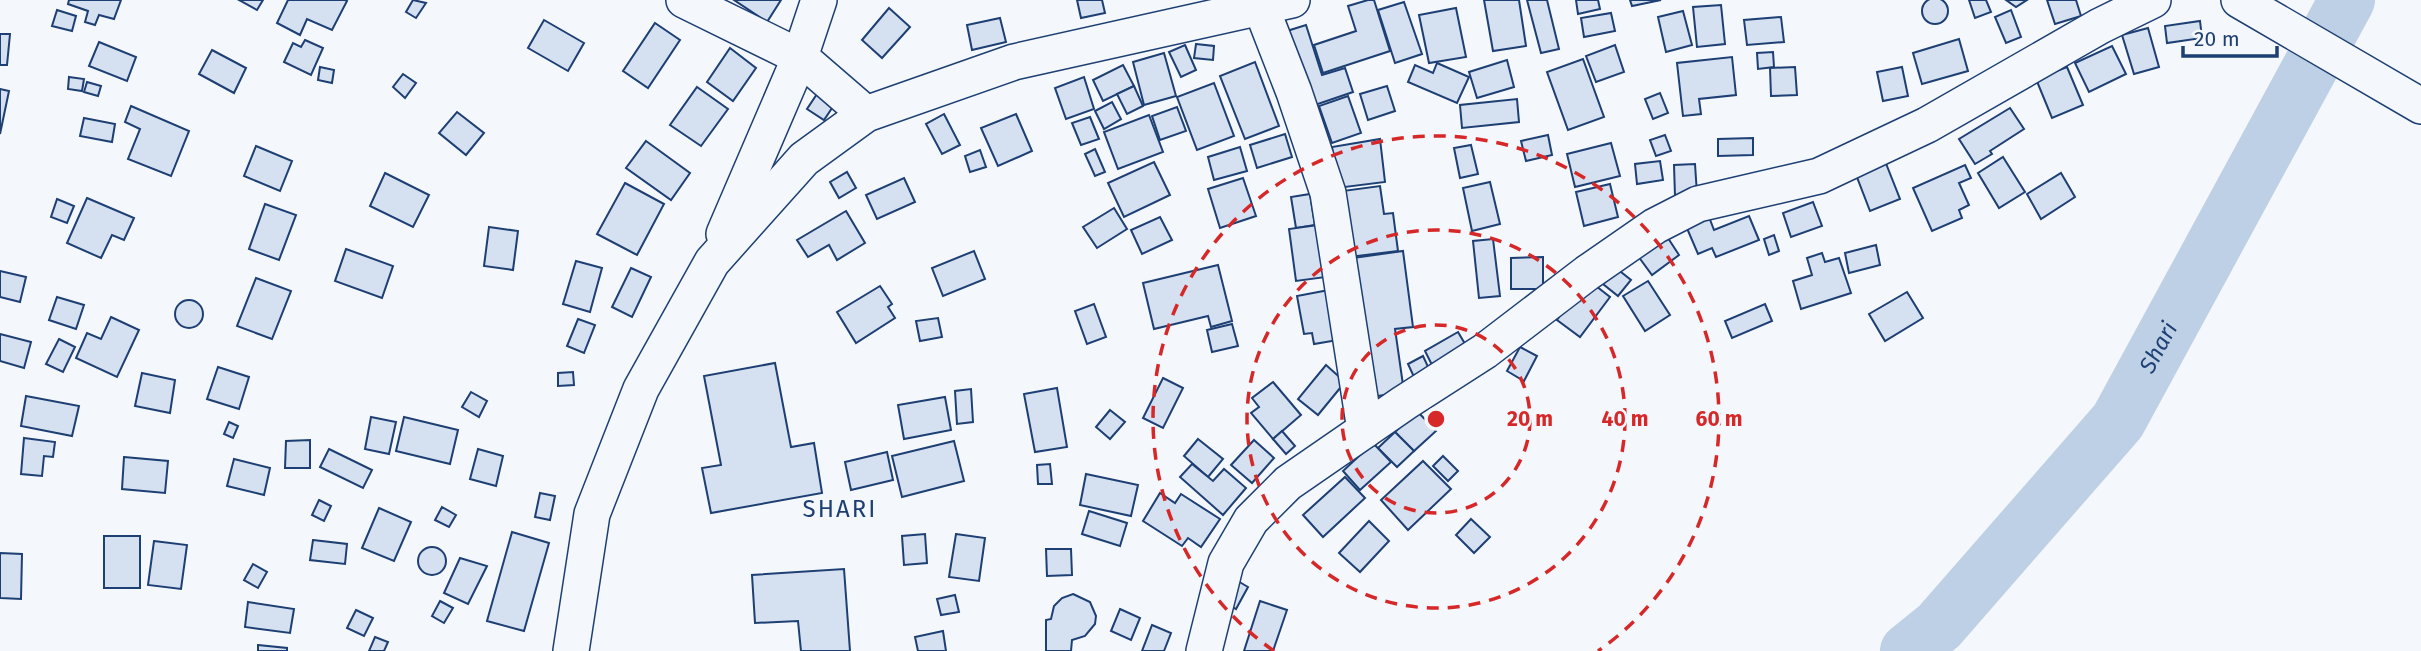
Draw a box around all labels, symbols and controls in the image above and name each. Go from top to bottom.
scale bar [2183,14,2278,58]
text: 20 m [2194,26,2240,52]
water label: Shari [2132,316,2184,379]
text: 20 m [1507,406,1553,432]
text: 40 m [1602,406,1648,432]
text: 60 m [1696,406,1742,432]
centre of rings [1424,407,1448,431]
district label: SHARI [803,495,877,523]

